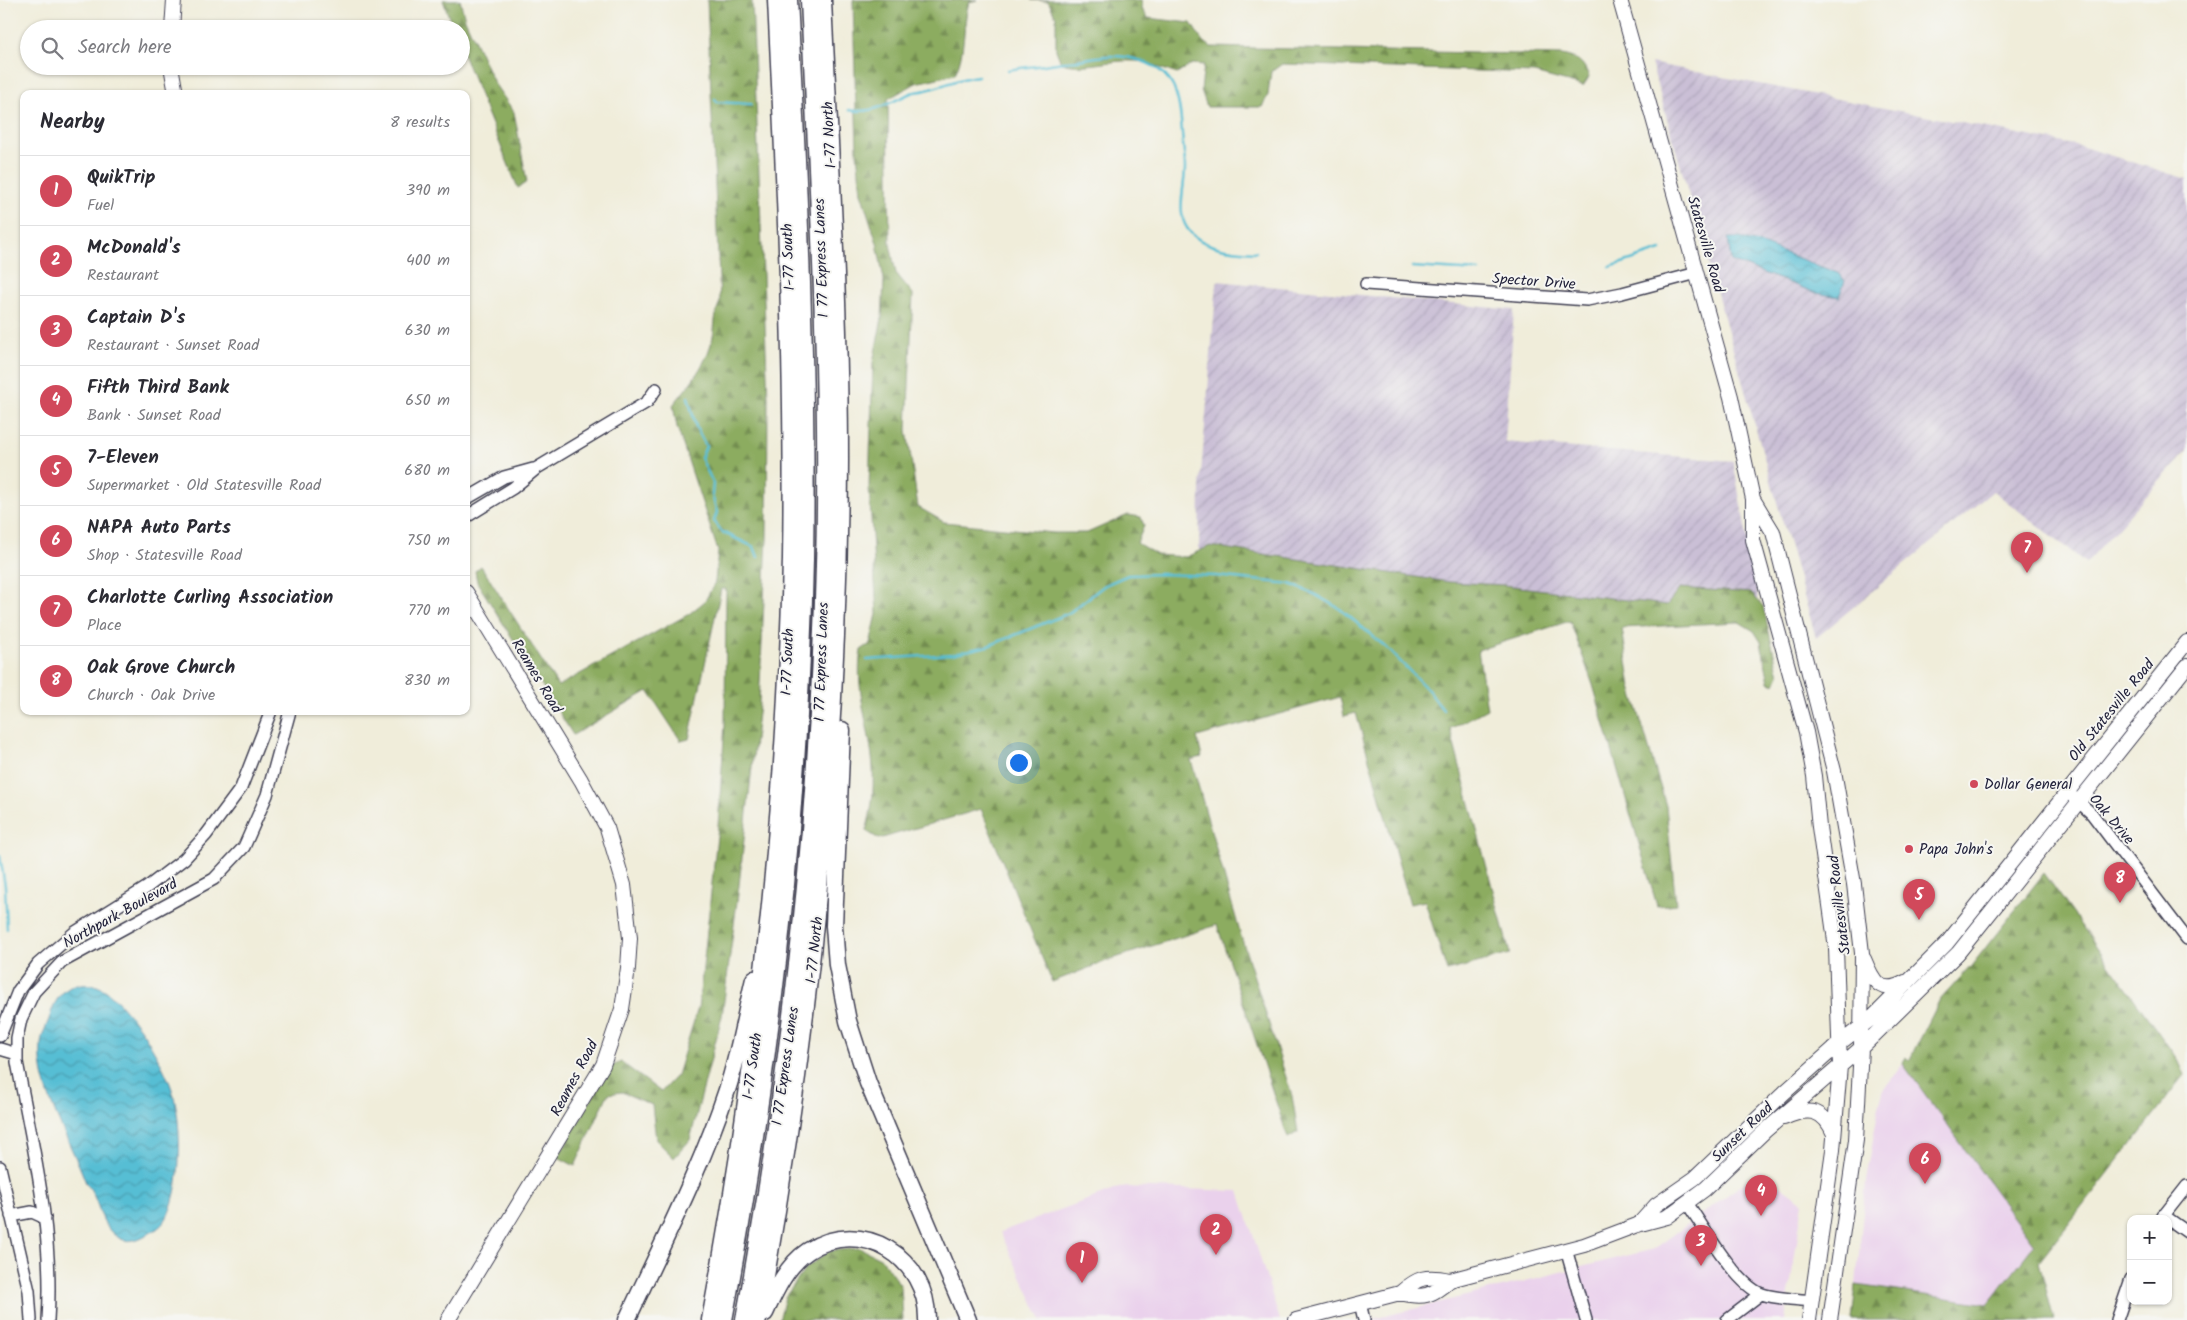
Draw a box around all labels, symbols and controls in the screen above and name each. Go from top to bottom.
search box [20,20,470,75]
text: Search here [78,33,172,63]
icon: search [38,34,66,62]
street label: I-77 North [816,101,844,169]
text: Nearby [40,106,105,139]
text: 8 results [390,110,450,135]
text: QuikTrip [87,163,155,193]
text: 1 [54,178,58,203]
text: 390 m [406,178,450,203]
text: Fuel [87,193,114,218]
street label: Statesville Road [1680,193,1730,296]
street label: I 77 Express Lanes [808,197,836,318]
street label: I-77 South [776,223,802,291]
text: McDonald's [87,233,181,263]
text: 2 [51,248,61,273]
text: 400 m [406,248,450,273]
text: Restaurant [87,263,159,288]
street label: Spector Drive [1491,267,1577,297]
text: Captain D's [87,303,185,333]
text: 3 [52,318,60,343]
text: 630 m [405,318,450,343]
text: Restaurant · Sunset Road [87,333,259,358]
text: Fifth Third Bank [87,373,229,403]
text: 4 [52,388,60,413]
text: 650 m [405,388,450,413]
text: Bank · Sunset Road [87,403,221,428]
text: 7-Eleven [87,443,159,473]
text: 5 [52,458,60,483]
text: 680 m [404,458,450,483]
text: Supermarket · Old Statesville Road [87,473,321,498]
text: NAPA Auto Parts [87,513,231,543]
text: 6 [52,528,60,553]
text: 750 m [407,528,450,553]
pin: 7 [2011,532,2043,573]
text: Shop · Statesville Road [87,543,242,568]
text: Charlotte Curling Association [87,583,333,613]
text: 7 [52,598,60,623]
text: 770 m [408,598,450,623]
street label: I 77 Express Lanes [808,601,836,722]
text: Place [87,613,121,638]
street label: I-77 South [775,628,801,696]
street label: Reames Road [504,634,568,719]
text: Oak Grove Church [87,653,235,683]
street label: Old Statesville Road [2063,654,2161,767]
text: 8 [51,668,61,693]
text: 830 m [404,668,450,693]
text: Church · Oak Drive [87,683,215,708]
your location [1006,750,1032,776]
place label: Dollar General [1984,773,2072,797]
marker: Dollar General [1968,778,1980,790]
street label: Oak Drive [2083,789,2140,851]
place label: Papa John's [1919,838,1993,862]
marker: Papa John's [1903,843,1915,855]
street label: Statesville Road [1822,853,1858,956]
pin: 8 [2104,862,2136,903]
street label: Northpark Boulevard [59,872,183,955]
pin: 5 [1903,879,1935,920]
street label: I-77 North [800,915,830,985]
street label: I 77 Express Lanes [766,1005,806,1127]
street label: I-77 South [736,1031,770,1101]
street label: Reames Road [545,1035,605,1121]
street label: Sunset Road [1706,1097,1780,1169]
pin: 6 [1909,1143,1941,1184]
pin: 4 [1745,1175,1777,1216]
pin: 2 [1200,1214,1232,1255]
map controls [2127,1215,2172,1305]
button: + [2127,1215,2172,1260]
pin: 3 [1685,1225,1717,1266]
pin: 1 [1066,1242,1098,1283]
button: − [2127,1260,2172,1305]

